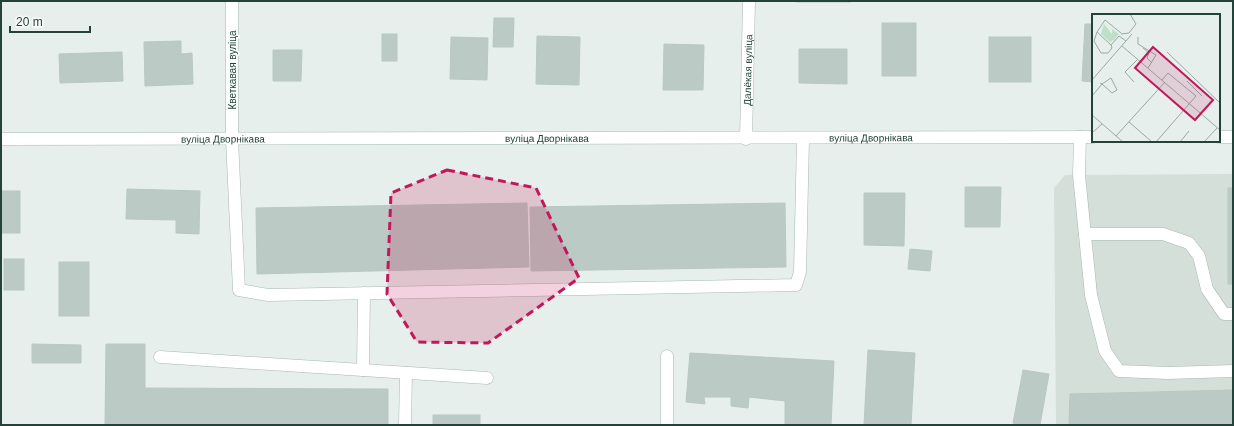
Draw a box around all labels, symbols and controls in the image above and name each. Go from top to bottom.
scale bar [10,8,90,34]
inset map [1092,14,1220,142]
text: 20 m [16,15,43,29]
street label: Кветкавая вуліца [227,30,238,110]
street label: Далёкая вуліца [742,34,754,106]
street label: вуліца Дворнікава [829,132,913,143]
street label: вуліца Дворнікава [505,133,589,144]
street label: вуліца Дворнікава [181,134,265,145]

